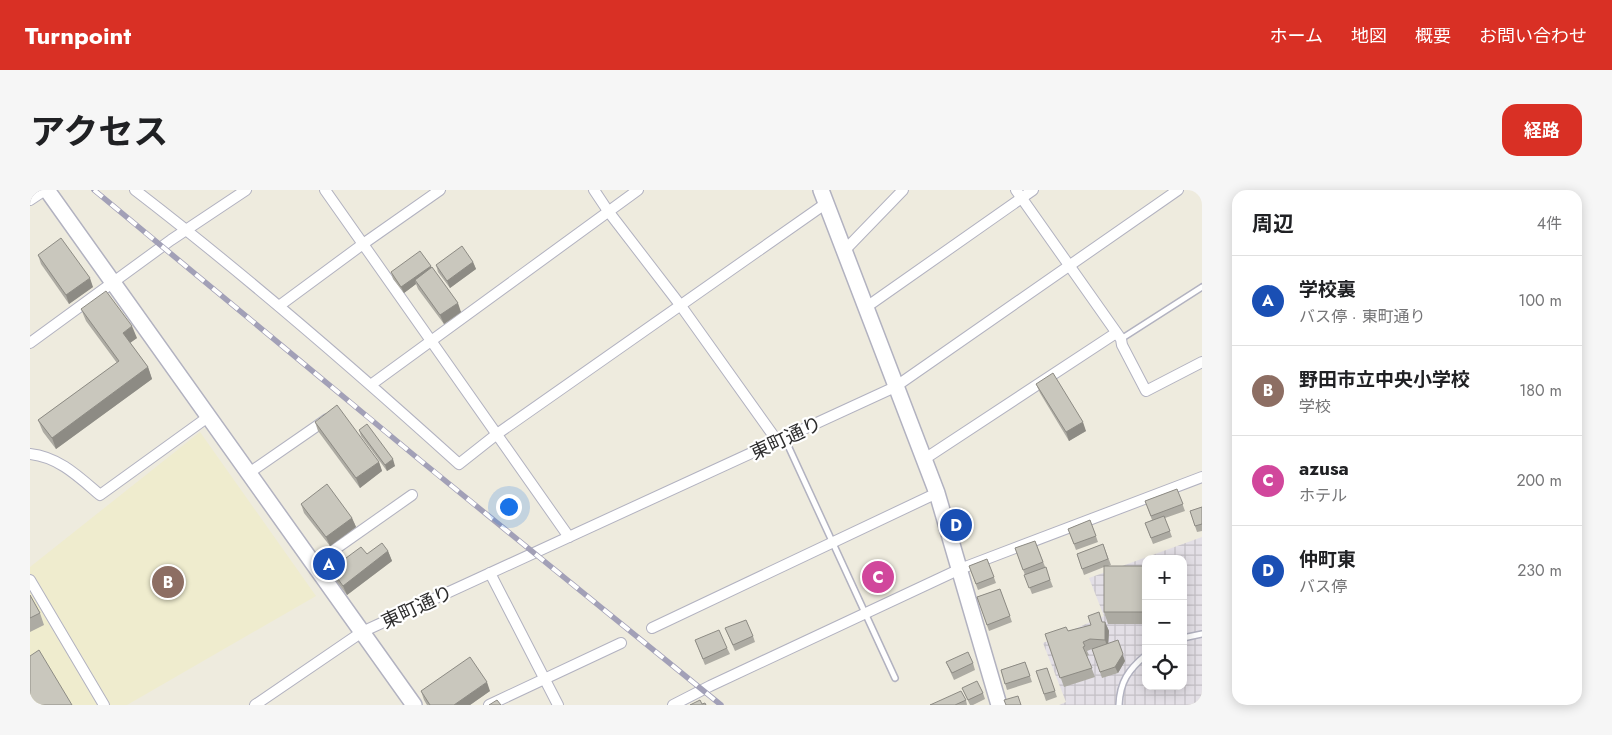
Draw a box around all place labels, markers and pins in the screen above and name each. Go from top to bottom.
pin: D [940,506,972,544]
pin: A [313,545,345,583]
pin: C [862,558,894,596]
pin: B [152,563,184,601]

